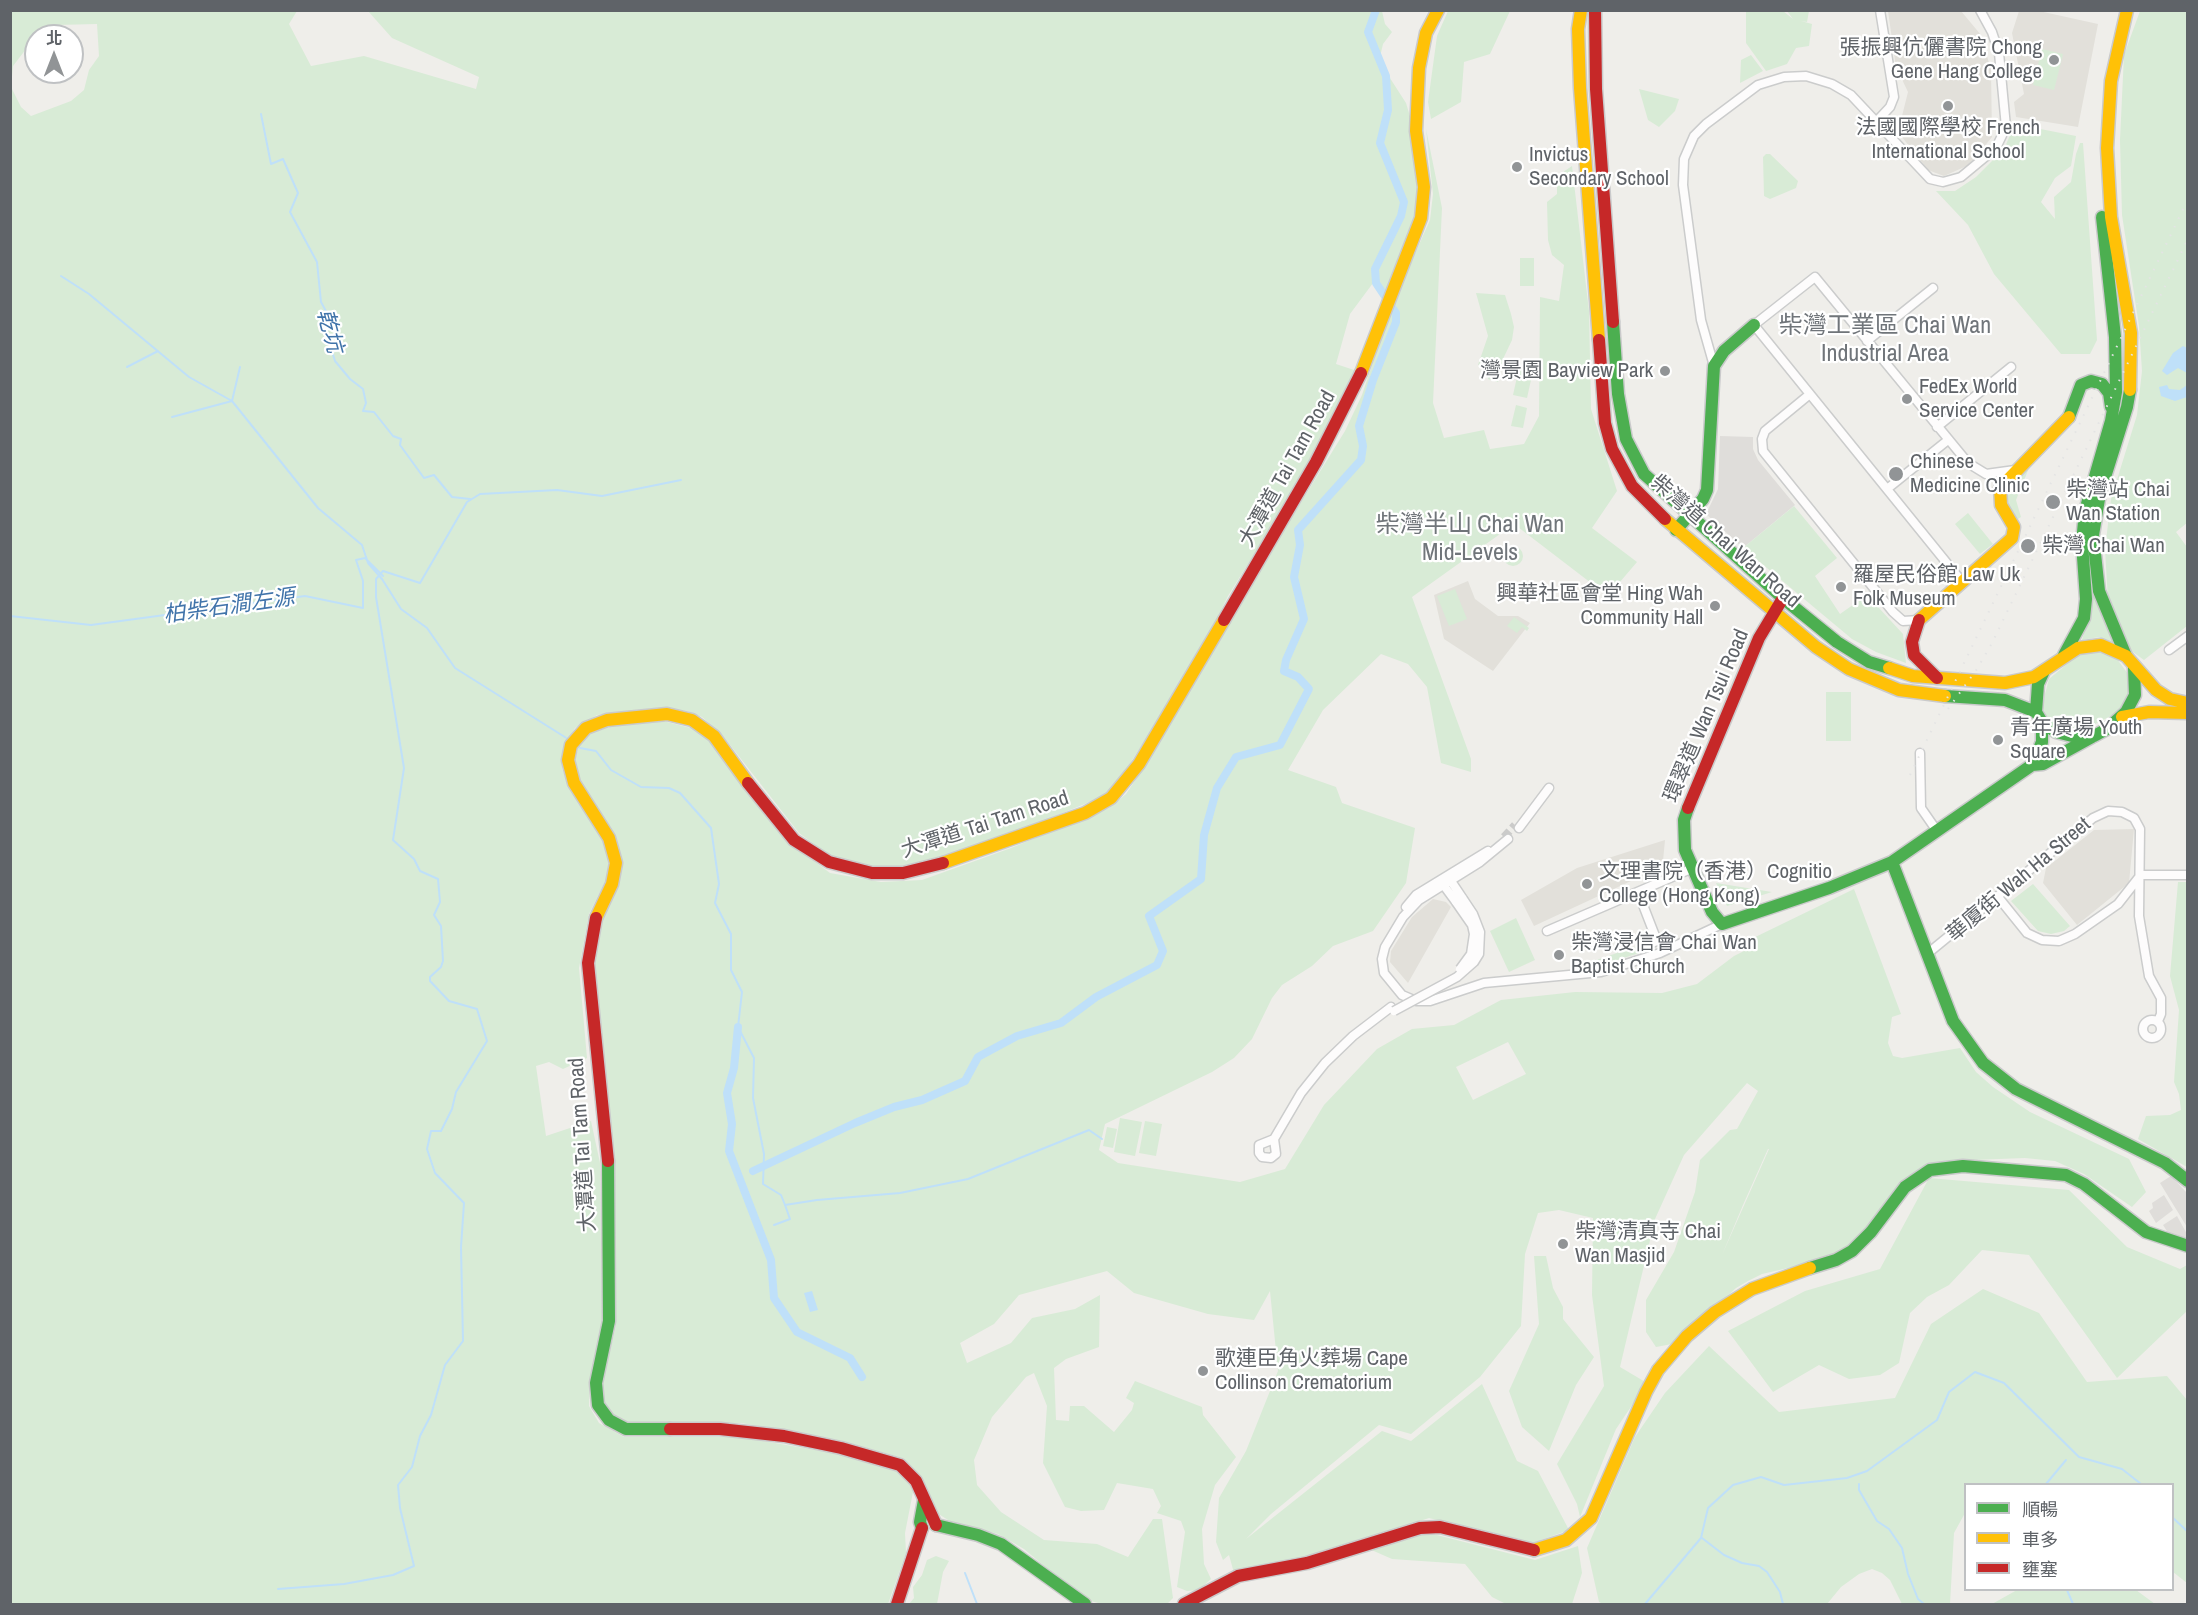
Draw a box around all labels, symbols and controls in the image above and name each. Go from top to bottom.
north arrow [24,24,84,84]
text: 北 [46,27,62,49]
place label: 張振興伉儷書院 Chong Gene Hang College [1839,35,2042,85]
marker: 張振興伉儷書院 Chong Gene Hang College [2047,53,2061,67]
marker: 法國國際學校 French International School [1941,99,1955,113]
place label: 法國國際學校 French International School [1856,115,2040,165]
place label: Invictus Secondary School [1529,142,1669,192]
marker: Invictus Secondary School [1510,160,1524,174]
water label: 乾坑 [311,306,347,356]
district label: 柴灣工業區 Chai Wan Industrial Area [1779,313,1991,369]
place label: 灣景園 Bayview Park [1480,358,1653,384]
marker: 灣景園 Bayview Park [1658,364,1672,378]
place label: FedEx World Service Center [1919,374,2034,424]
street label: 大潭道 Tai Tam Road [1235,386,1341,552]
marker: FedEx World Service Center [1900,392,1914,406]
place label: Chinese Medicine Clinic [1910,449,2030,499]
marker: Chinese Medicine Clinic [1887,465,1905,483]
street label: 柴灣道 Chai Wan Road [1645,470,1805,614]
place label: 柴灣站 Chai Wan Station [2066,477,2170,527]
marker: 柴灣站 Chai Wan Station [2044,493,2062,511]
district label: 柴灣半山 Chai Wan Mid-Levels [1376,512,1564,568]
place label: 柴灣 Chai Wan [2042,533,2165,559]
marker: 柴灣 Chai Wan [2019,537,2037,555]
place label: 羅屋民俗館 Law Uk Folk Museum [1853,562,2020,612]
marker: 羅屋民俗館 Law Uk Folk Museum [1834,580,1848,594]
place label: 興華社區會堂 Hing Wah Community Hall [1496,581,1703,631]
water label: 柏柴石澗左源 [162,585,296,629]
marker: 興華社區會堂 Hing Wah Community Hall [1708,599,1722,613]
street label: 環翠道 Wan Tsui Road [1659,626,1755,806]
place label: 青年廣場 Youth Square [2010,715,2142,765]
marker: 青年廣場 Youth Square [1991,733,2005,747]
street label: 大潭道 Tai Tam Road [898,786,1072,864]
street label: 華廈街 Wah Ha Street [1942,812,2096,948]
place label: 文理書院（香港）Cognitio College (Hong Kong) [1599,859,1832,909]
marker: 文理書院（香港）Cognitio College (Hong Kong) [1580,877,1594,891]
place label: 柴灣浸信會 Chai Wan Baptist Church [1571,930,1757,980]
marker: 柴灣浸信會 Chai Wan Baptist Church [1552,948,1566,962]
street label: 大潭道 Tai Tam Road [564,1057,602,1233]
place label: 柴灣清真寺 Chai Wan Masjid [1575,1219,1721,1269]
marker: 柴灣清真寺 Chai Wan Masjid [1556,1237,1570,1251]
place label: 歌連臣角火葬場 Cape Collinson Crematorium [1215,1346,1408,1396]
marker: 歌連臣角火葬場 Cape Collinson Crematorium [1196,1364,1210,1378]
legend [1964,1483,2174,1591]
text: 順暢 [2022,1497,2058,1522]
text: 車多 [2022,1527,2058,1552]
text: 壅塞 [2022,1557,2058,1582]

